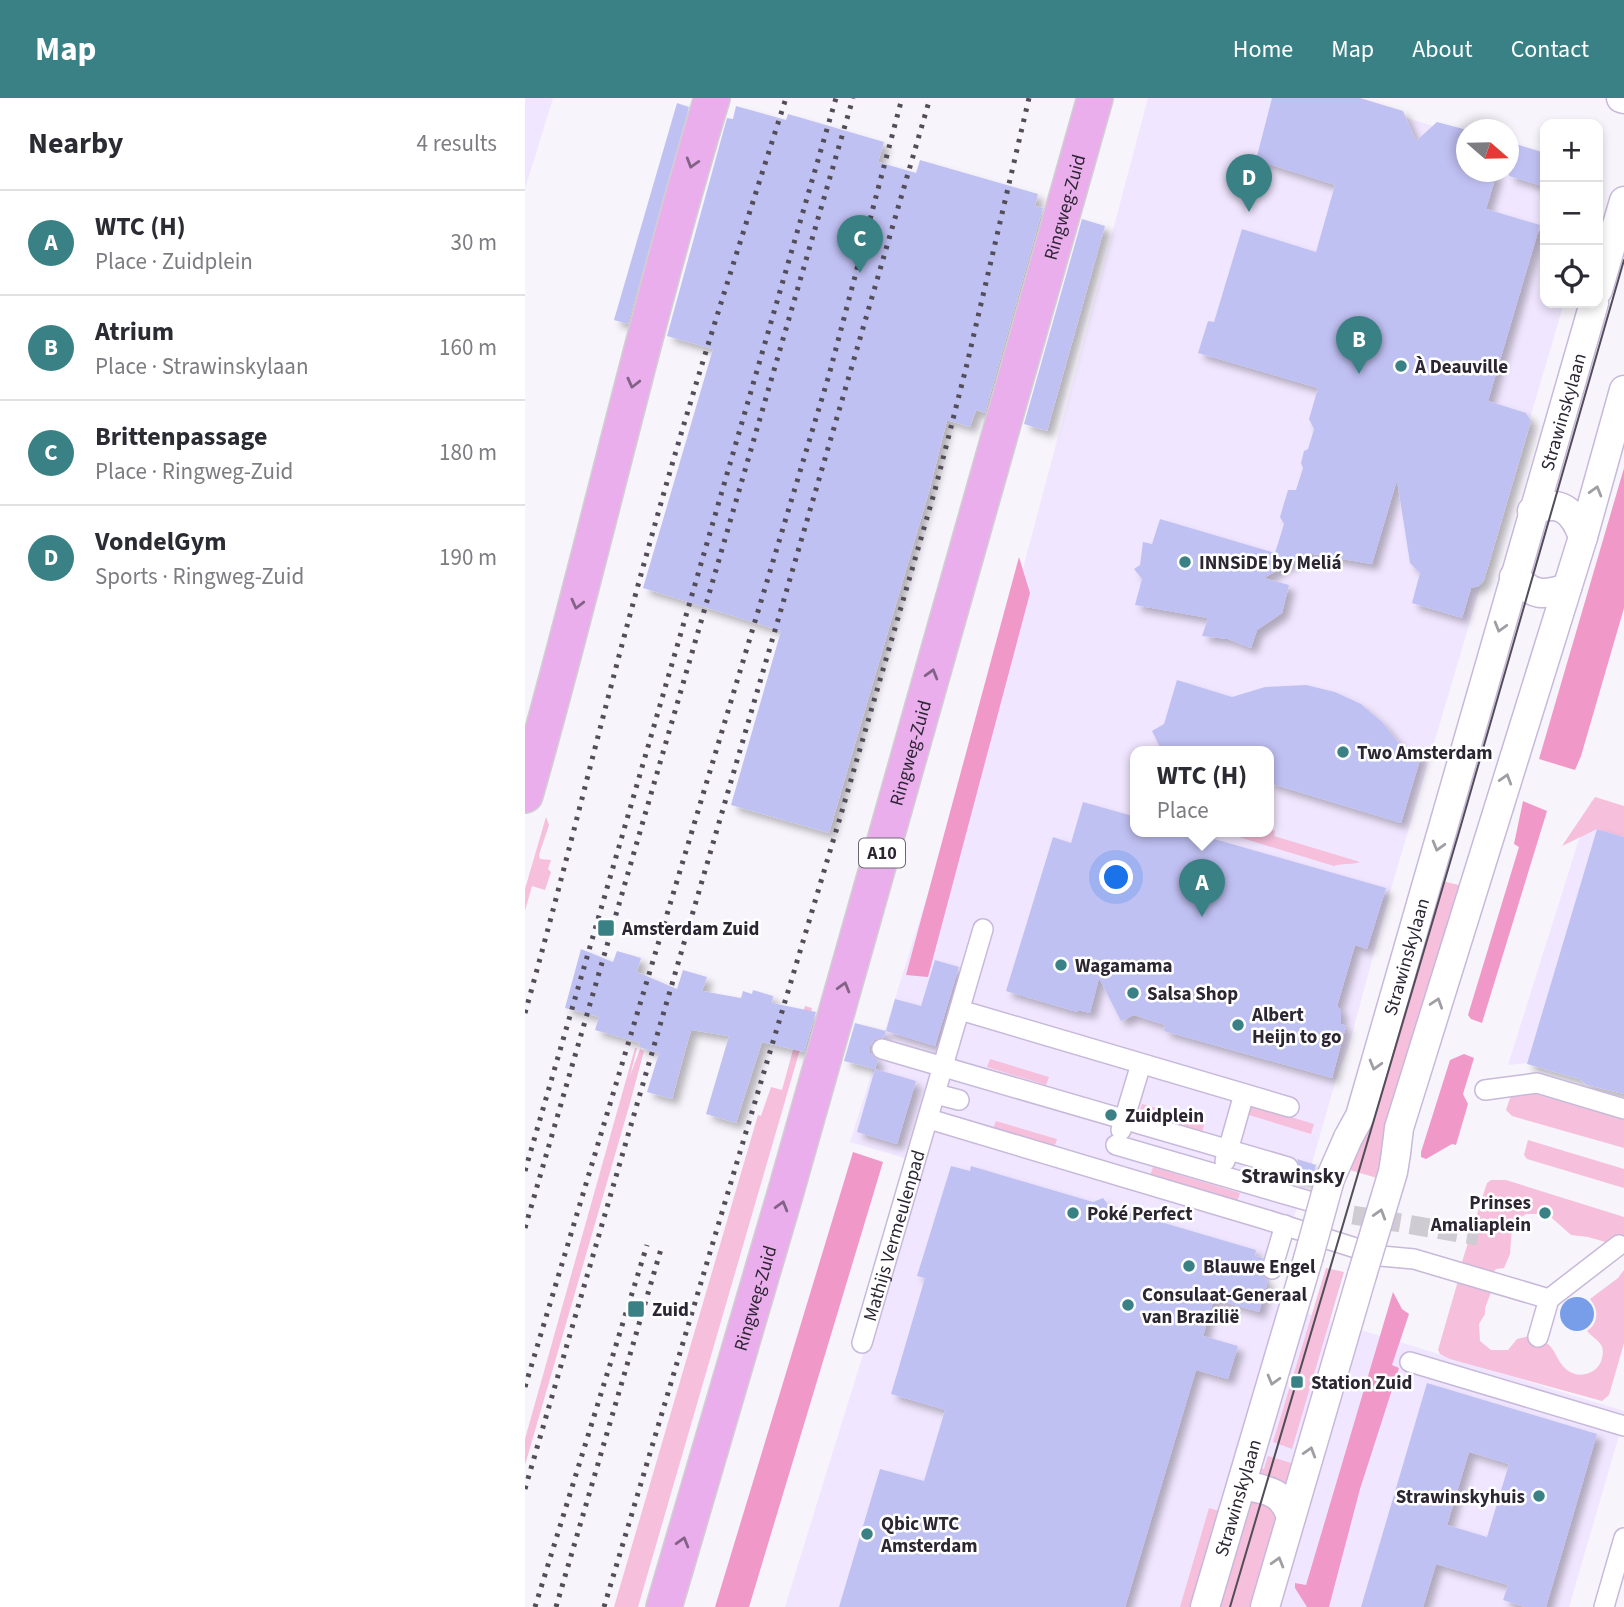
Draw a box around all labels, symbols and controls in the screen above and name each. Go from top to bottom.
text: Map [35,26,96,73]
text: Home [1233,32,1293,67]
text: Map [1331,32,1374,67]
text: About [1412,32,1473,67]
text: Contact [1511,32,1589,67]
north arrow [1456,119,1519,182]
map controls [1540,119,1603,308]
button: + [1540,119,1603,182]
text: Nearby [28,122,123,165]
text: 4 results [417,127,497,160]
street label: Ringweg-Zuid [1038,151,1093,263]
pin: D [1226,154,1272,212]
one-way arrow [686,157,701,169]
button: − [1540,182,1603,245]
text: WTC (H) [95,208,186,245]
pin: C [837,215,883,273]
text: A [44,226,58,259]
text: 30 m [450,226,497,259]
text: Place · Zuidplein [95,245,253,278]
button: locate [1540,245,1603,308]
text: Atrium [95,313,174,350]
pin: B [1336,316,1382,374]
text: B [44,331,58,364]
text: 160 m [439,331,497,364]
text: Place · Strawinskylaan [95,350,309,383]
street label: Strawinskylaan [1534,350,1594,474]
place label: À Deauville [1414,354,1508,381]
marker: À Deauville [1393,358,1409,374]
one-way arrow [627,377,641,389]
text: Brittenpassage [95,418,267,455]
text: C [44,436,58,469]
text: 180 m [439,436,497,469]
text: Place · Ringweg-Zuid [95,455,293,488]
one-way arrow [1588,485,1602,497]
text: VondelGym [95,523,227,560]
text: D [44,541,58,574]
text: 190 m [439,541,497,574]
place label: INNSiDE by Meliá [1199,550,1342,577]
marker: INNSiDE by Meliá [1177,554,1193,570]
text: Sports · Ringweg-Zuid [95,560,304,593]
one-way arrow [571,597,585,609]
one-way arrow [1494,621,1508,633]
one-way arrow [924,668,939,680]
street label: Ringweg-Zuid [884,697,939,809]
place label: Two Amsterdam [1357,740,1493,767]
marker: Two Amsterdam [1335,744,1351,760]
popup [1130,746,1274,837]
text: WTC (H) [1157,757,1247,794]
one-way arrow [1498,773,1513,785]
text: Place [1157,794,1209,827]
road number: A10 [859,838,905,868]
one-way arrow [1431,840,1446,852]
pin: A [1179,859,1225,917]
your location [1099,860,1133,894]
street label: Strawinskylaan [1378,895,1437,1019]
place label: Amsterdam Zuid [621,916,759,943]
marker: Amsterdam Zuid [596,918,616,938]
place label: Wagamama [1075,953,1173,980]
marker: Wagamama [1053,957,1069,973]
one-way arrow [836,981,850,993]
place label: Salsa Shop [1147,981,1238,1008]
marker: Salsa Shop [1125,985,1141,1001]
one-way arrow [1428,997,1443,1009]
place label: Albert Heijn to go [1251,1002,1341,1051]
marker: Albert Heijn to go [1230,1017,1246,1033]
one-way arrow [1368,1058,1383,1070]
place label: Zuidplein [1125,1103,1204,1130]
marker: Zuidplein [1103,1107,1119,1123]
street label: Mathijs Vermeulenpad [857,1147,933,1325]
district label: Strawinsky [1241,1161,1345,1191]
place label: Prinses Amaliaplein [1430,1190,1531,1239]
one-way arrow [774,1200,788,1212]
place label: Poké Perfect [1087,1201,1192,1228]
marker: Poké Perfect [1065,1205,1081,1221]
marker: Prinses Amaliaplein [1537,1205,1553,1221]
one-way arrow [1372,1208,1387,1220]
street label: Ringweg-Zuid [728,1242,784,1354]
place label: Blauwe Engel [1203,1254,1316,1281]
marker: Blauwe Engel [1181,1258,1197,1274]
place label: Consulaat-Generaal van Brazilië [1142,1282,1307,1331]
place label: Zuid [652,1297,689,1324]
marker: Consulaat-Generaal van Brazilië [1120,1297,1136,1313]
marker: Zuid [626,1299,646,1319]
place label: Station Zuid [1311,1370,1412,1397]
one-way arrow [1266,1373,1281,1385]
marker: Station Zuid [1289,1374,1305,1390]
street label: Strawinskylaan [1209,1436,1269,1560]
one-way arrow [1302,1446,1317,1458]
place label: Strawinskyhuis [1396,1484,1525,1511]
marker: Strawinskyhuis [1531,1488,1547,1504]
place label: Qbic WTC Amsterdam [880,1511,978,1560]
marker: Qbic WTC Amsterdam [859,1526,875,1542]
one-way arrow [675,1536,690,1548]
one-way arrow [1270,1556,1284,1568]

